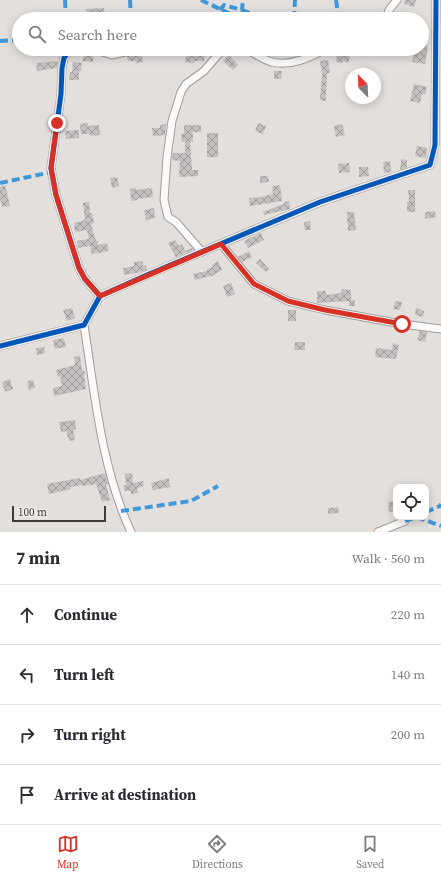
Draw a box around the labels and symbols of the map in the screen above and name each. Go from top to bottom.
north arrow [345,68,381,104]
route end [48,114,66,132]
route start [393,315,411,333]
scale bar [12,504,106,523]

